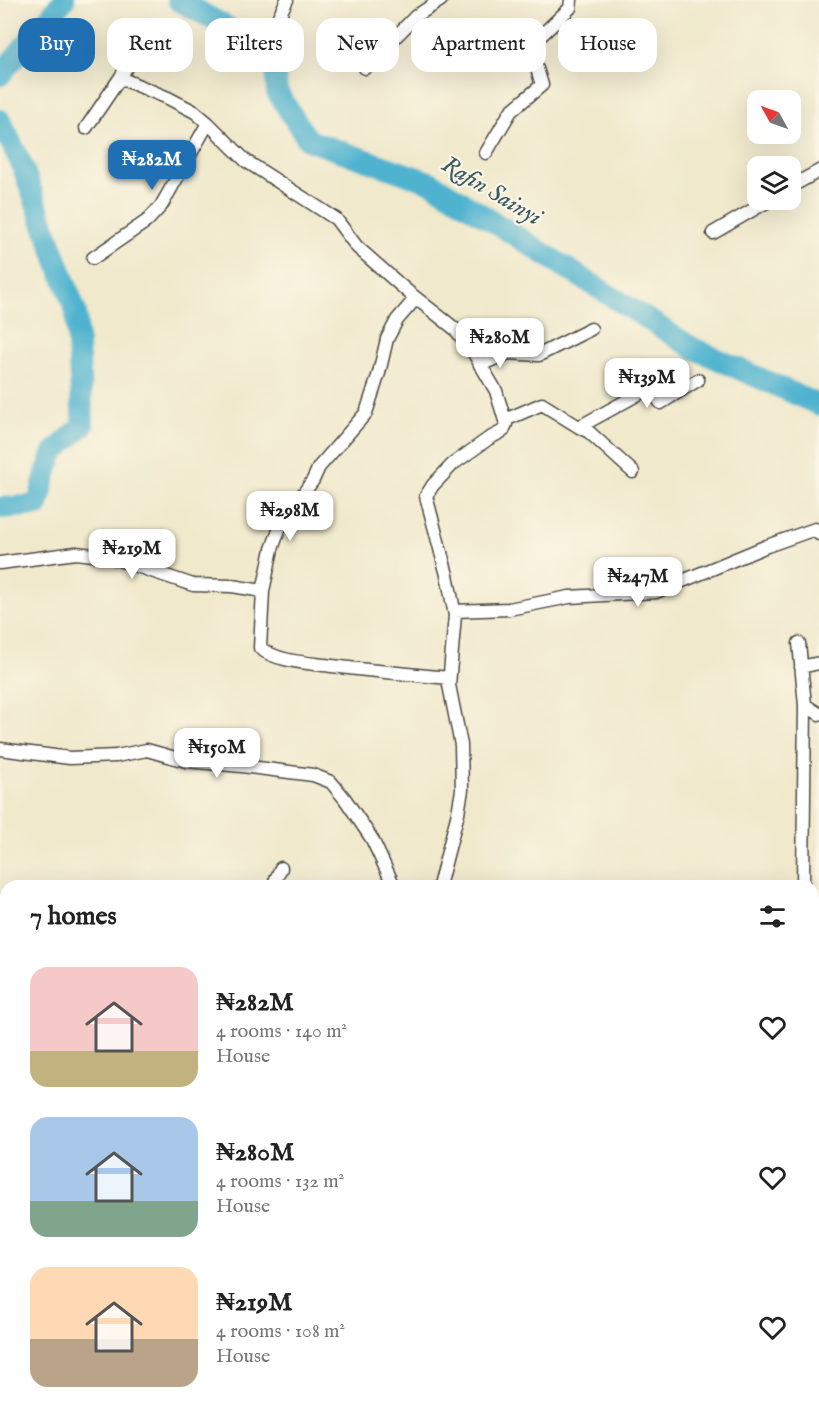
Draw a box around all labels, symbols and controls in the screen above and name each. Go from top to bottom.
chip: Buy [18,18,95,72]
chip: Rent [107,18,193,72]
chip: Filters [205,18,304,72]
chip: New [316,18,399,72]
chip: Apartment [411,18,546,72]
chip: House [558,18,657,72]
north arrow [747,90,801,144]
map controls [747,90,801,210]
pin: ₦282M [110,140,194,191]
text: ₦282M [122,147,182,172]
water label: Rafin Sainyi [436,149,549,234]
button: layers [747,156,801,210]
pin: ₦280M [458,318,542,369]
text: ₦280M [470,325,530,350]
pin: ₦139M [605,358,689,409]
text: ₦139M [619,365,675,390]
pin: ₦298M [248,491,332,542]
text: ₦298M [260,498,320,523]
pin: ₦219M [90,529,174,580]
text: ₦219M [103,536,161,561]
pin: ₦247M [596,557,680,608]
text: ₦247M [607,564,669,589]
pin: ₦150M [175,728,259,779]
text: ₦150M [188,735,246,760]
text: 7 homes [30,900,117,933]
icon: filters [756,900,789,933]
text: ₦282M [216,986,294,1019]
icon: home [78,991,150,1063]
icon: heart [756,1011,789,1044]
text: 4 rooms · 140 m² [216,1019,347,1044]
text: House [216,1044,270,1069]
text: ₦280M [216,1136,294,1169]
icon: home [78,1141,150,1213]
icon: heart [756,1161,789,1194]
text: 4 rooms · 132 m² [216,1169,344,1194]
text: House [216,1194,270,1219]
text: ₦219M [216,1286,292,1319]
icon: home [78,1291,150,1363]
icon: heart [756,1311,789,1344]
text: 4 rooms · 108 m² [216,1319,345,1344]
text: House [216,1344,270,1369]

